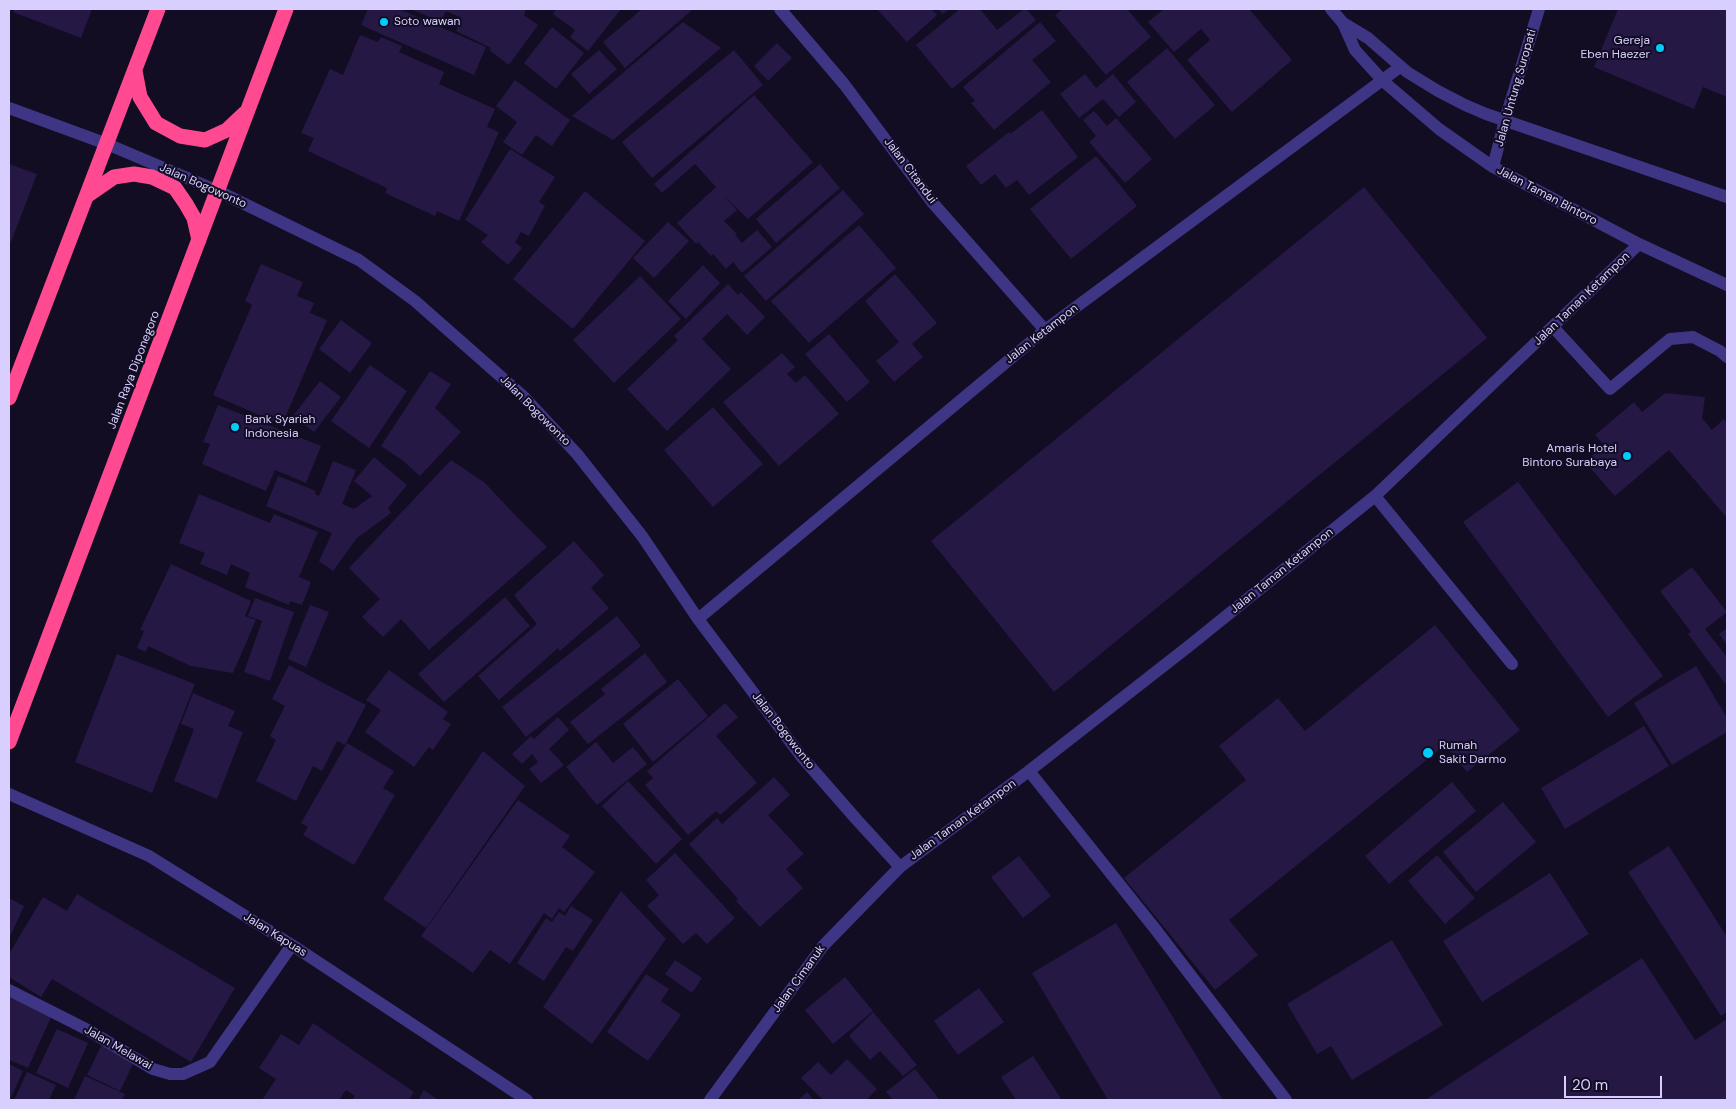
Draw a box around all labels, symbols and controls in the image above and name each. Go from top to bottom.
place label: Soto wawan [394,15,460,29]
marker: Soto wawan [378,16,390,28]
street label: Jalan Untung Suropati [1492,28,1540,148]
place label: Gereja Eben Haezer [1581,34,1650,62]
marker: Gereja Eben Haezer [1654,42,1666,54]
street label: Jalan Citandui [881,135,939,207]
street label: Jalan Bogowonto [157,160,249,212]
street label: Jalan Taman Bintoro [1494,163,1600,229]
street label: Jalan Taman Ketampon [1531,249,1633,349]
street label: Jalan Ketampon [1003,301,1081,367]
street label: Jalan Raya Diponegoro [105,309,163,431]
street label: Jalan Bogowonto [497,373,573,449]
place label: Bank Syariah Indonesia [245,413,315,441]
marker: Bank Syariah Indonesia [229,421,241,433]
place label: Amaris Hotel Bintoro Surabaya [1522,442,1617,470]
marker: Amaris Hotel Bintoro Surabaya [1621,450,1633,462]
street label: Jalan Taman Ketampon [1228,525,1336,617]
street label: Jalan Bogowonto [748,690,818,772]
place label: Rumah Sakit Darmo [1439,739,1506,767]
marker: Rumah Sakit Darmo [1421,746,1435,760]
street label: Jalan Taman Ketampon [907,777,1019,863]
street label: Jalan Kapuas [241,910,309,960]
street label: Jalan Cimanuk [770,942,828,1016]
street label: Jalan Melawai [81,1023,155,1073]
scale bar [1566,1066,1664,1098]
text: 20 m [1572,1075,1608,1095]

